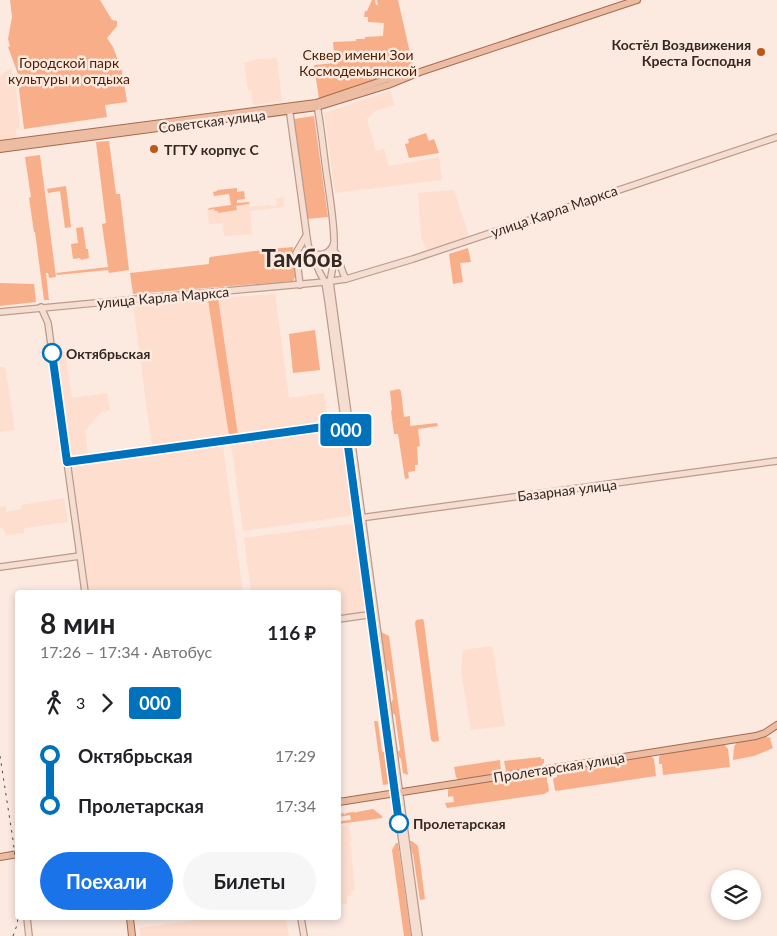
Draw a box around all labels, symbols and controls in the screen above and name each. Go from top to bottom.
place label: Костёл Воздвижения Креста Господня [612,36,751,69]
park label: Cквер имени Зои Космодемьянской [299,46,417,79]
marker: Костёл Воздвижения Креста Господня [755,46,767,58]
park label: Городской парк культуры и отдыха [8,54,130,87]
street label: Советская улица [157,106,267,136]
place label: ТГТУ корпус С [164,141,259,158]
marker: ТГТУ корпус С [148,143,160,155]
street label: улица Карла Маркса [489,181,620,241]
district label: Тамбов [261,243,343,272]
street label: улица Карла Маркса [96,283,230,311]
marker: Октябрьская [42,343,62,363]
place label: Октябрьская [66,345,150,362]
line badge: 000 [317,414,375,446]
text: 000 [330,419,362,441]
street label: Базарная улица [516,475,618,505]
text: 8 мин [40,606,115,640]
text: 116 ₽ [267,621,316,644]
text: 17:26 – 17:34 · Автобус [40,642,212,661]
icon: walk [40,689,68,717]
icon: forward [93,689,121,717]
text: 000 [139,692,171,714]
text: 3 [76,693,85,712]
text: Октябрьская [78,744,193,767]
text: 17:29 [275,746,316,765]
street label: Пролетарская улица [492,748,626,786]
text: Пролетарская [78,794,204,817]
text: 17:34 [275,796,316,815]
marker: Пролетарская [389,813,409,833]
place label: Пролетарская [413,815,506,832]
button: Поехали [40,852,173,910]
button: Билеты [183,852,316,910]
map controls [711,870,761,920]
button: layers [711,870,761,920]

